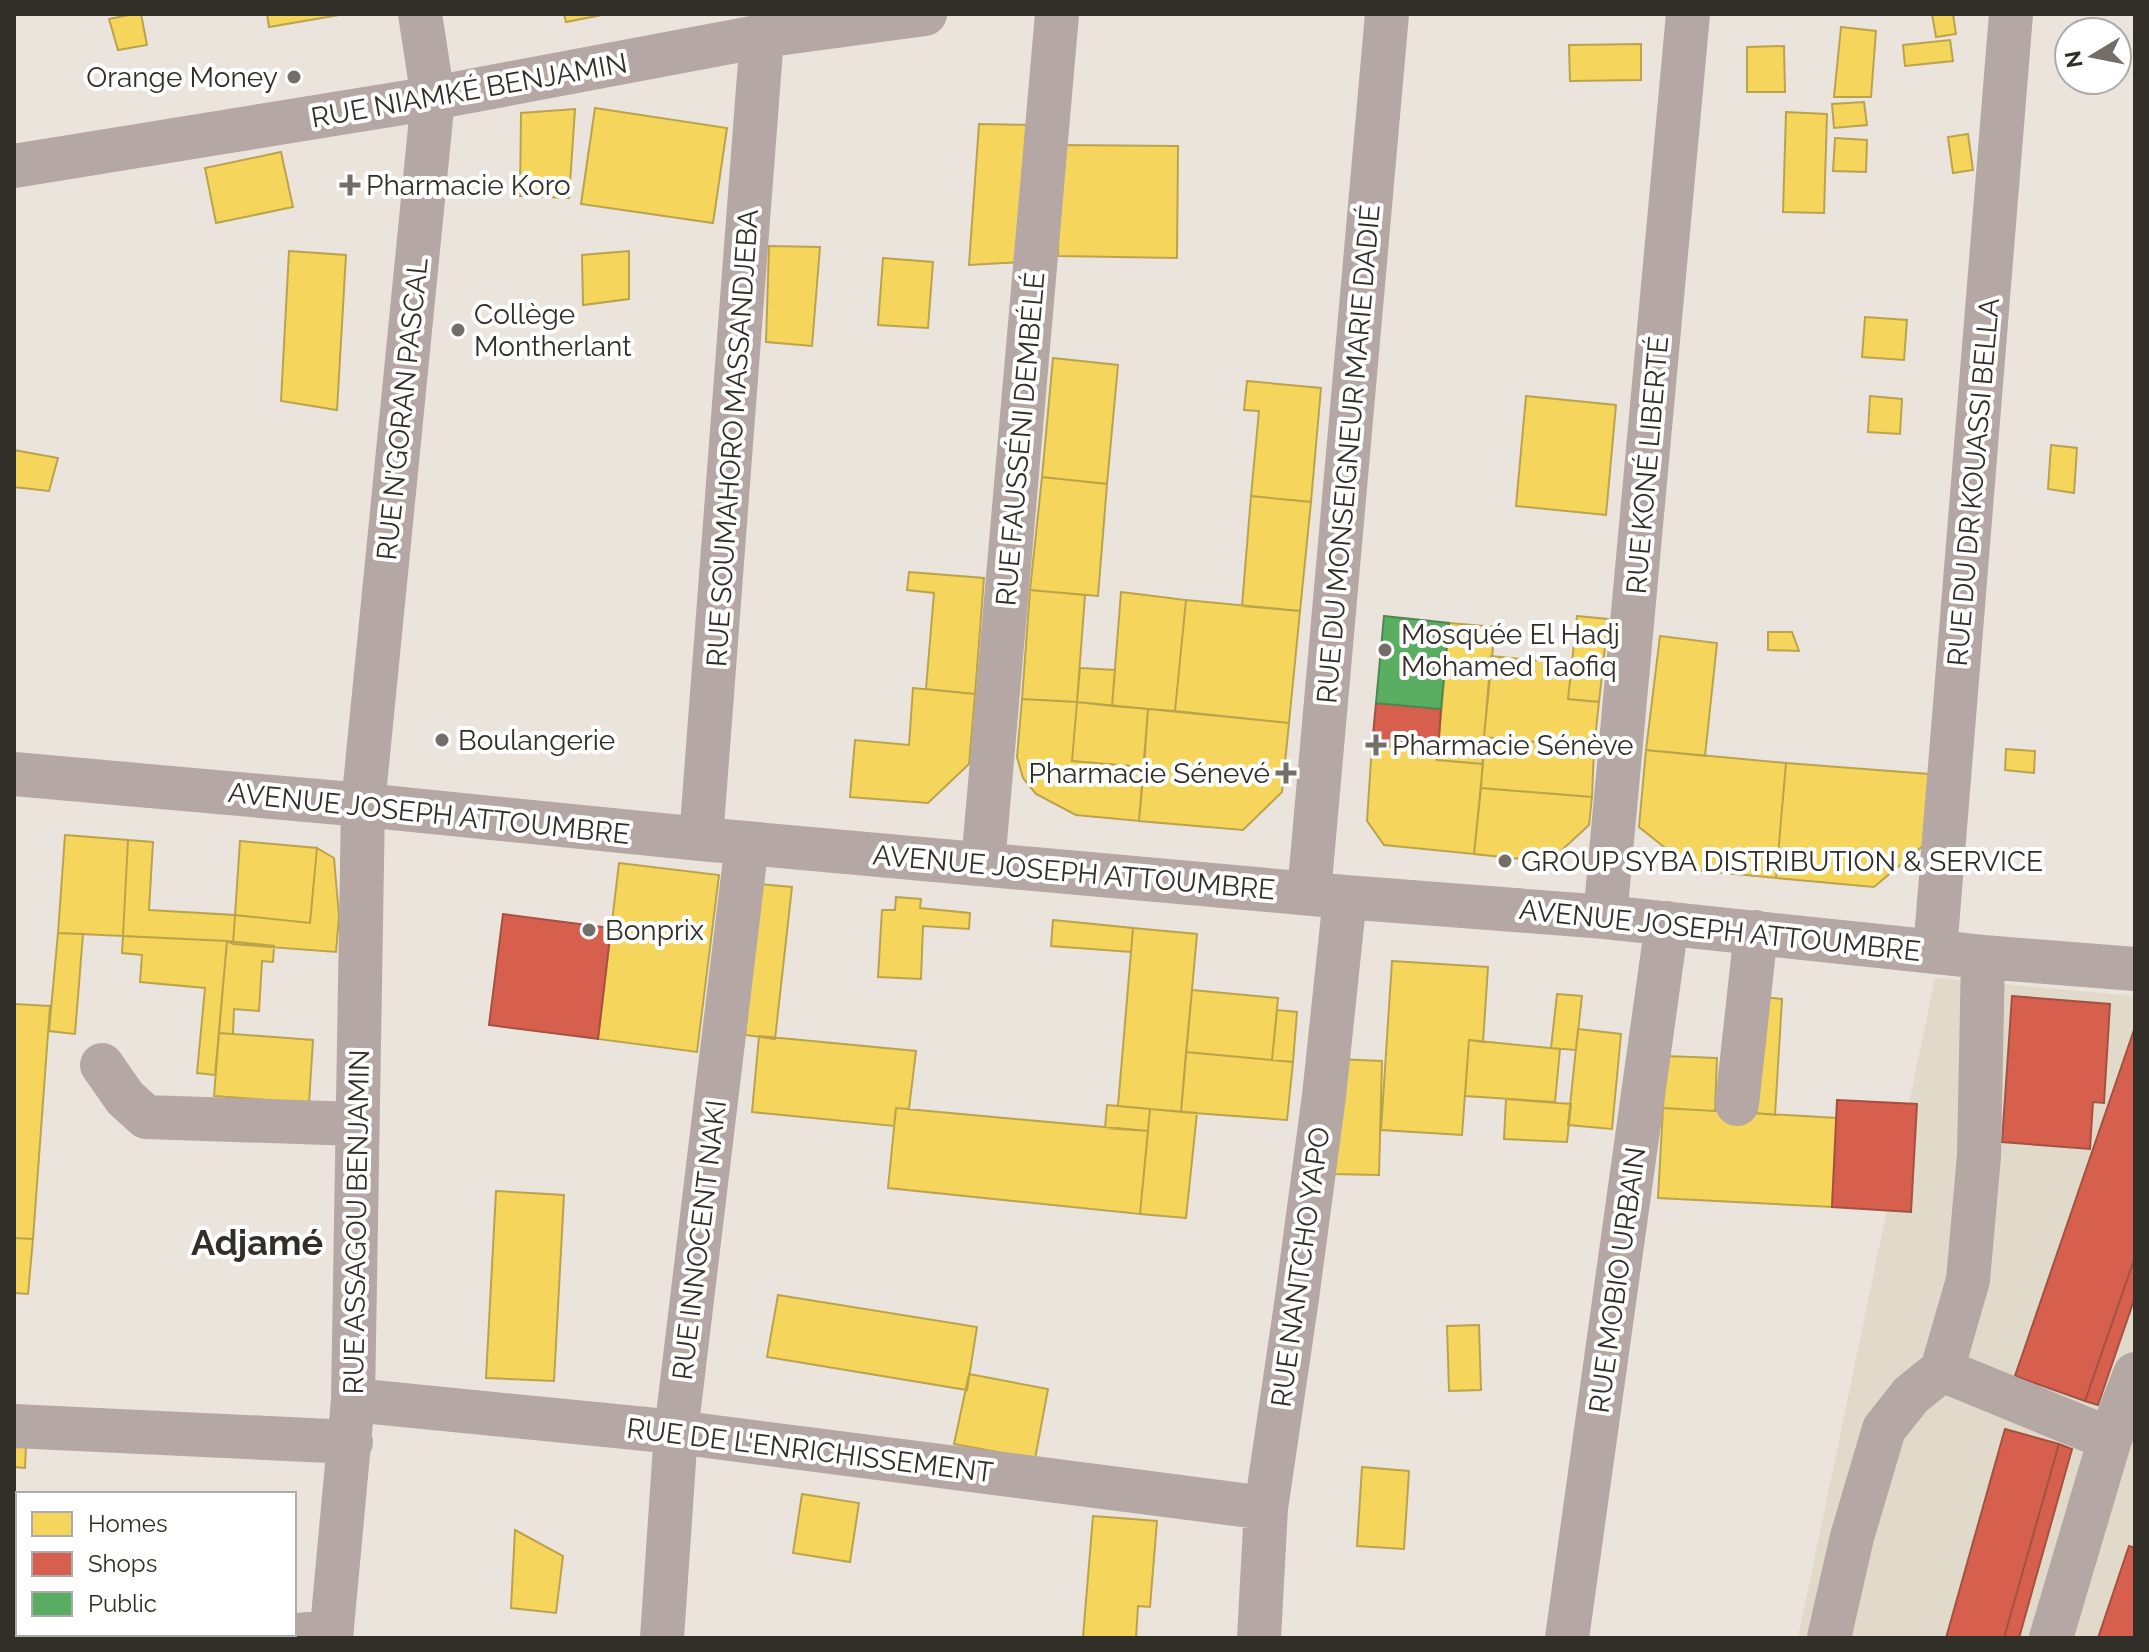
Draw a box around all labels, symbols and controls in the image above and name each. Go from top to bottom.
north arrow [2053,16,2133,96]
street label: RUE NIAMKÉ BENJAMIN [309,46,630,135]
text: N [2059,49,2088,70]
place label: Orange Money [86,61,278,94]
marker: Orange Money [285,68,303,86]
place label: Pharmacie Koro [366,169,571,202]
marker: Pharmacie Koro [341,176,359,194]
street label: RUE DU MONSEIGNEUR MARIE DADIÉ [1310,203,1387,705]
street label: RUE SOUMAHORO MASSANDJEBA [700,208,765,668]
street label: RUE N'GORAN PASCAL [370,256,435,562]
street label: RUE FAUSSÉNI DEMBÉLÉ [989,271,1052,607]
street label: RUE DU DR KOUASSI BELLA [1941,296,2006,668]
place label: Collège Montherlant [474,298,632,363]
marker: Collège Montherlant [449,321,467,339]
street label: RUE KONÉ LIBERTÉ [1620,335,1675,595]
place label: Mosquée El Hadj Mohamed Taofiq [1401,618,1620,683]
marker: Mosquée El Hadj Mohamed Taofiq [1376,641,1394,659]
place label: Boulangerie [458,724,615,757]
place label: Pharmacie Sénève [1392,729,1634,762]
marker: Boulangerie [433,731,451,749]
marker: Pharmacie Sénève [1367,736,1385,754]
place label: Pharmacie Sénevé [1028,757,1270,790]
marker: Pharmacie Sénevé [1277,764,1295,782]
street label: AVENUE JOSEPH ATTOUMBRE [227,776,631,851]
street label: AVENUE JOSEPH ATTOUMBRE [871,838,1276,907]
place label: GROUP SYBA DISTRIBUTION & SERVICE [1521,845,2043,878]
marker: GROUP SYBA DISTRIBUTION & SERVICE [1496,852,1514,870]
street label: AVENUE JOSEPH ATTOUMBRE [1518,893,1922,968]
place label: Bonprix [605,914,704,947]
marker: Bonprix [580,921,598,939]
street label: RUE ASSAGOU BENJAMIN [337,1049,376,1395]
street label: RUE INNOCENT NAKI [666,1098,733,1382]
street label: RUE NANTCHO YAPO [1264,1125,1337,1409]
street label: RUE MOBIO URBAIN [1582,1145,1652,1415]
district label: Adjamé [191,1221,323,1263]
street label: RUE DE L'ENRICHISSEMENT [625,1412,995,1489]
legend [16,1492,296,1636]
text: Homes [88,1509,168,1538]
text: Shops [88,1549,157,1578]
text: Public [88,1589,157,1618]

